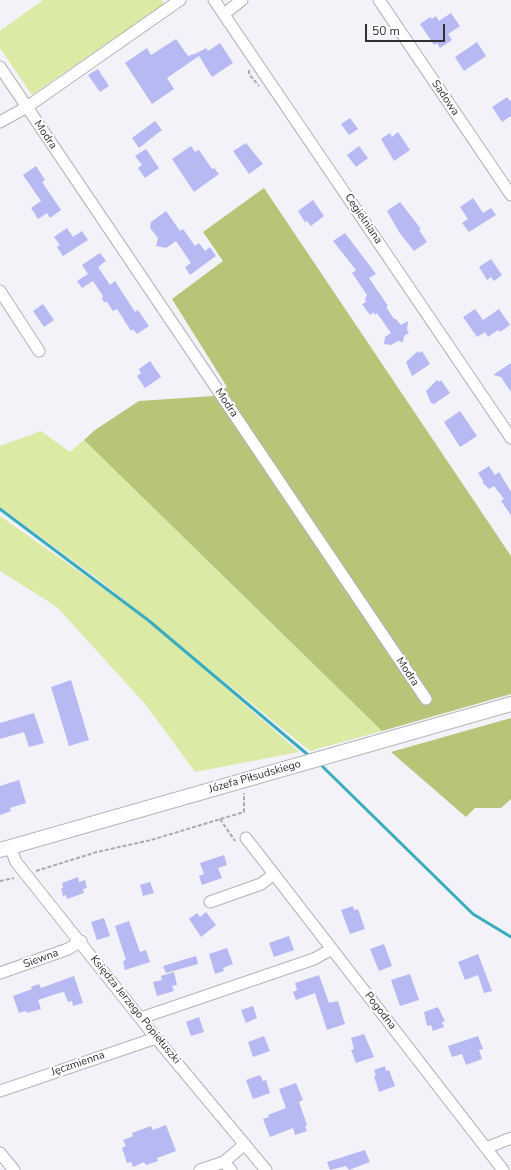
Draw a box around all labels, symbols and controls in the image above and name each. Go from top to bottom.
scale bar [367,16,447,42]
text: 50 m [372,23,400,39]
street label: Sadowa [428,78,462,118]
street label: Modra [31,118,59,152]
street label: Cegielniana [341,191,385,247]
street label: Modra [212,386,240,420]
street label: Modra [393,655,421,689]
street label: Józefa Piłsudskiego [207,758,303,796]
street label: Siewna [22,947,60,971]
street label: Księdza Jerzego Popiełuszki [87,953,183,1067]
street label: Pogodna [361,990,399,1032]
street label: Jęczmienna [49,1049,107,1079]

